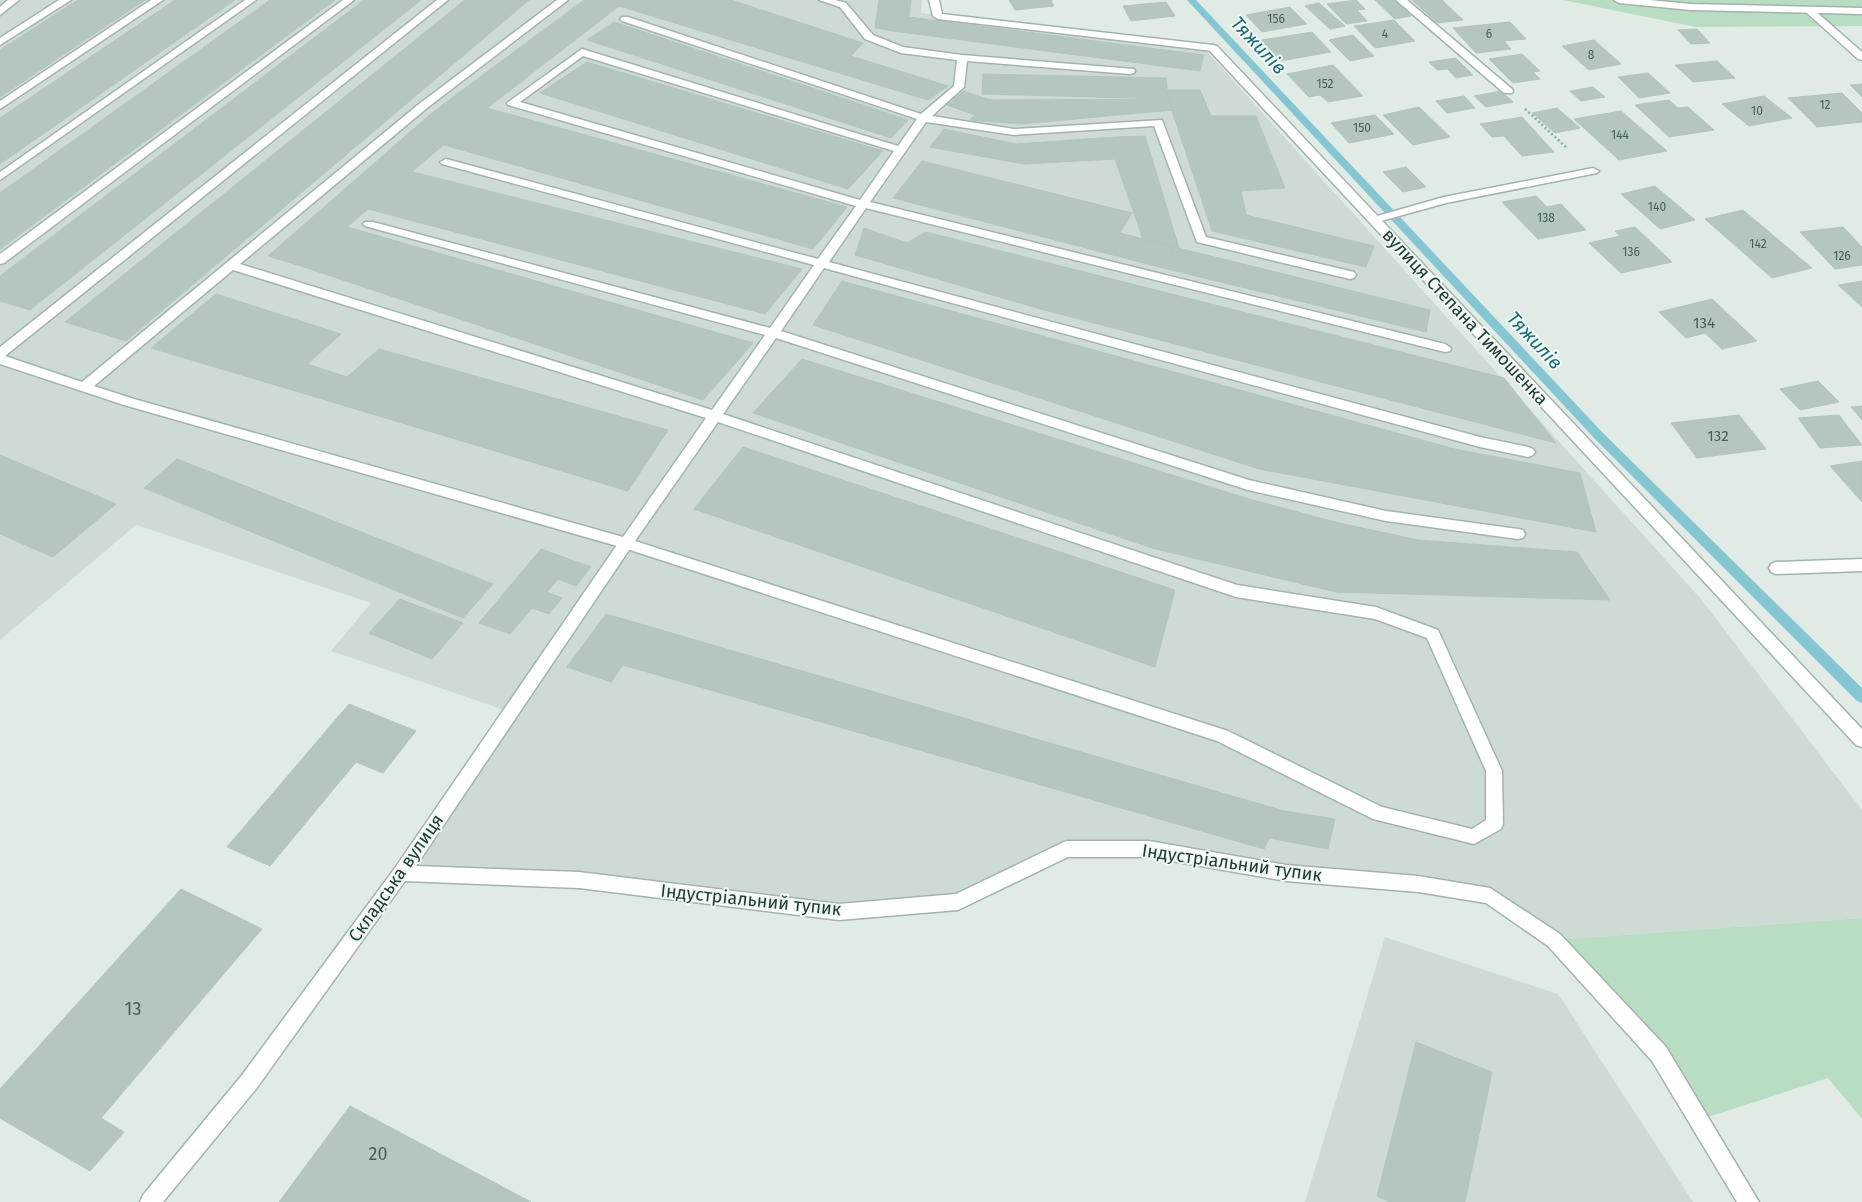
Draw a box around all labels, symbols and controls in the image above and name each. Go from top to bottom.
water label: Тяжилів [1226,12,1291,79]
house number: 156 [1267,12,1285,26]
house number: 4 [1382,27,1389,41]
house number: 6 [1486,27,1492,41]
house number: 8 [1588,48,1595,62]
house number: 152 [1316,77,1334,91]
house number: 12 [1819,98,1831,112]
house number: 10 [1751,104,1763,118]
house number: 150 [1353,121,1371,135]
house number: 144 [1611,128,1630,142]
house number: 140 [1648,200,1666,214]
house number: 138 [1537,211,1555,225]
street label: вулиця Степана Тимошенка [1377,224,1553,410]
house number: 142 [1749,237,1767,251]
house number: 136 [1622,245,1640,259]
house number: 126 [1833,249,1851,263]
water label: Тяжилів [1502,307,1567,374]
house number: 134 [1693,314,1715,332]
house number: 132 [1707,427,1729,445]
street label: Складська вулиця [344,810,448,946]
street label: Індустріальний тупик [1141,839,1324,887]
street label: Індустріальний тупик [660,880,843,920]
house number: 13 [125,998,141,1020]
house number: 20 [369,1143,387,1165]

